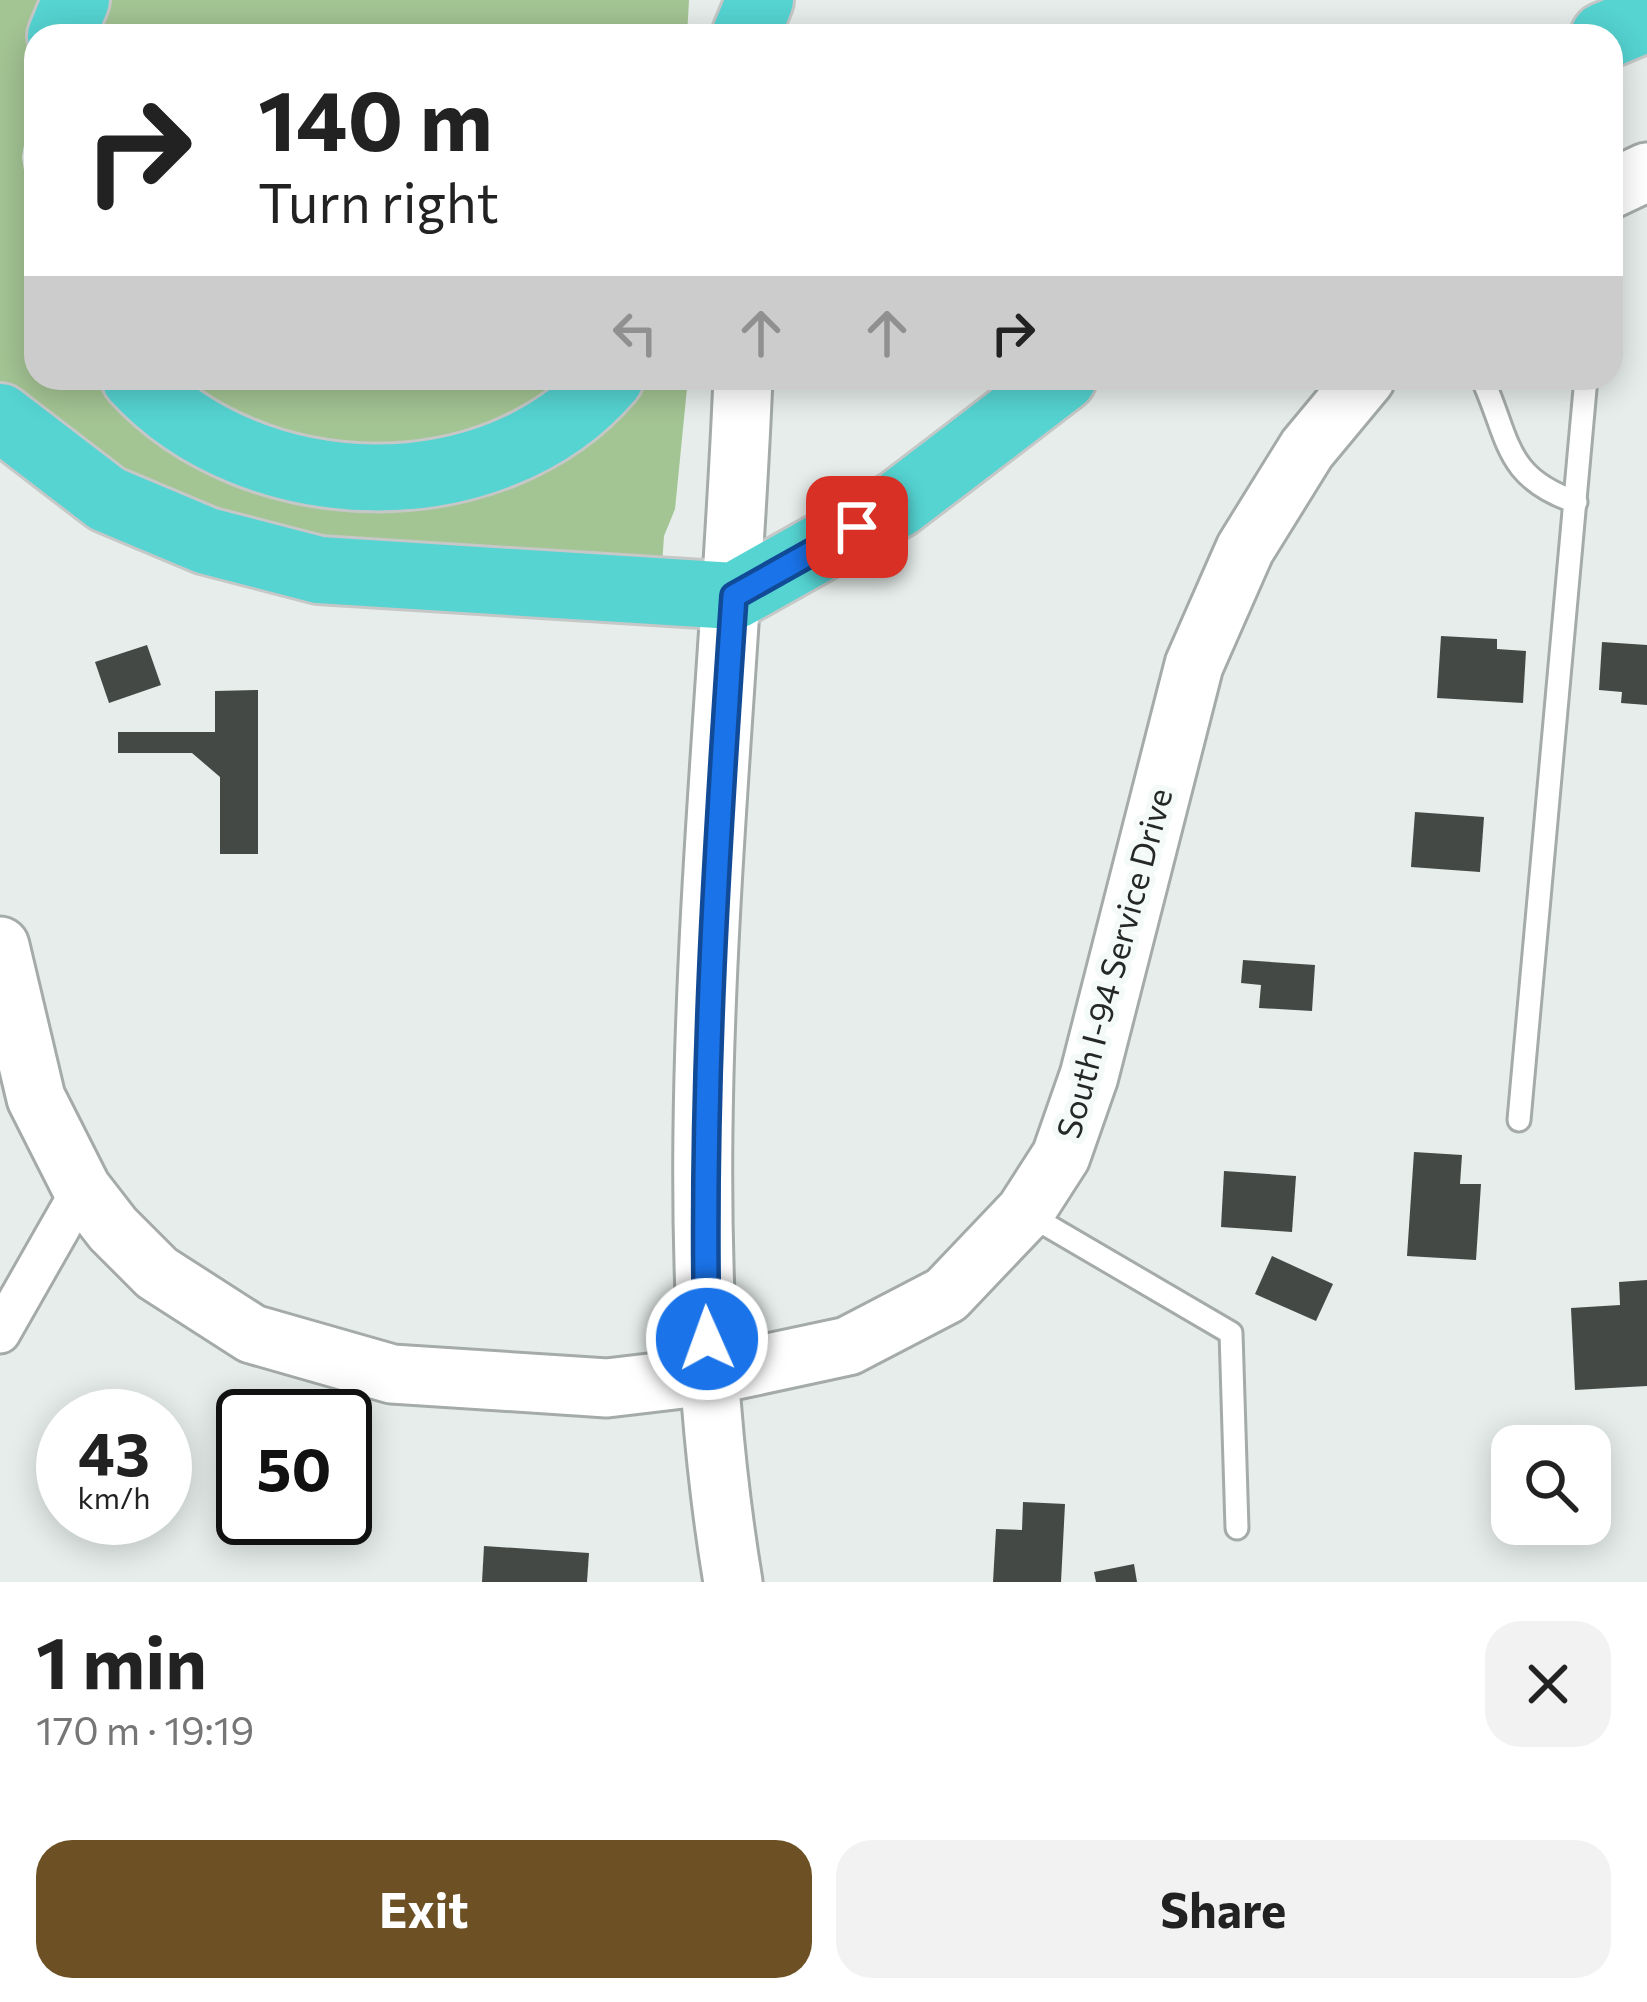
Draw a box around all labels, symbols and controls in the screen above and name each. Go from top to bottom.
text: 140 m [258,66,493,168]
icon: right [60,72,216,228]
text: Turn right [258,168,499,234]
icon: left [602,300,668,366]
icon: ahead [728,300,794,366]
icon: ahead [854,300,920,366]
icon: right [980,300,1046,366]
pin [806,476,908,578]
icon: arrive [824,494,890,560]
street label: South I-94 Service Drive [1047,783,1179,1143]
position arrow [644,1276,770,1402]
speed limit sign: 50 [216,1389,372,1545]
text: 43 [78,1415,150,1488]
map controls [1491,1425,1611,1545]
button: search [1491,1425,1611,1545]
text: km/h [78,1478,150,1515]
text: 1 min [36,1616,207,1704]
button: close [1485,1621,1611,1747]
text: 170 m · 19:19 [36,1705,254,1753]
button: Exit [36,1840,812,1978]
button: Share [836,1840,1611,1978]

